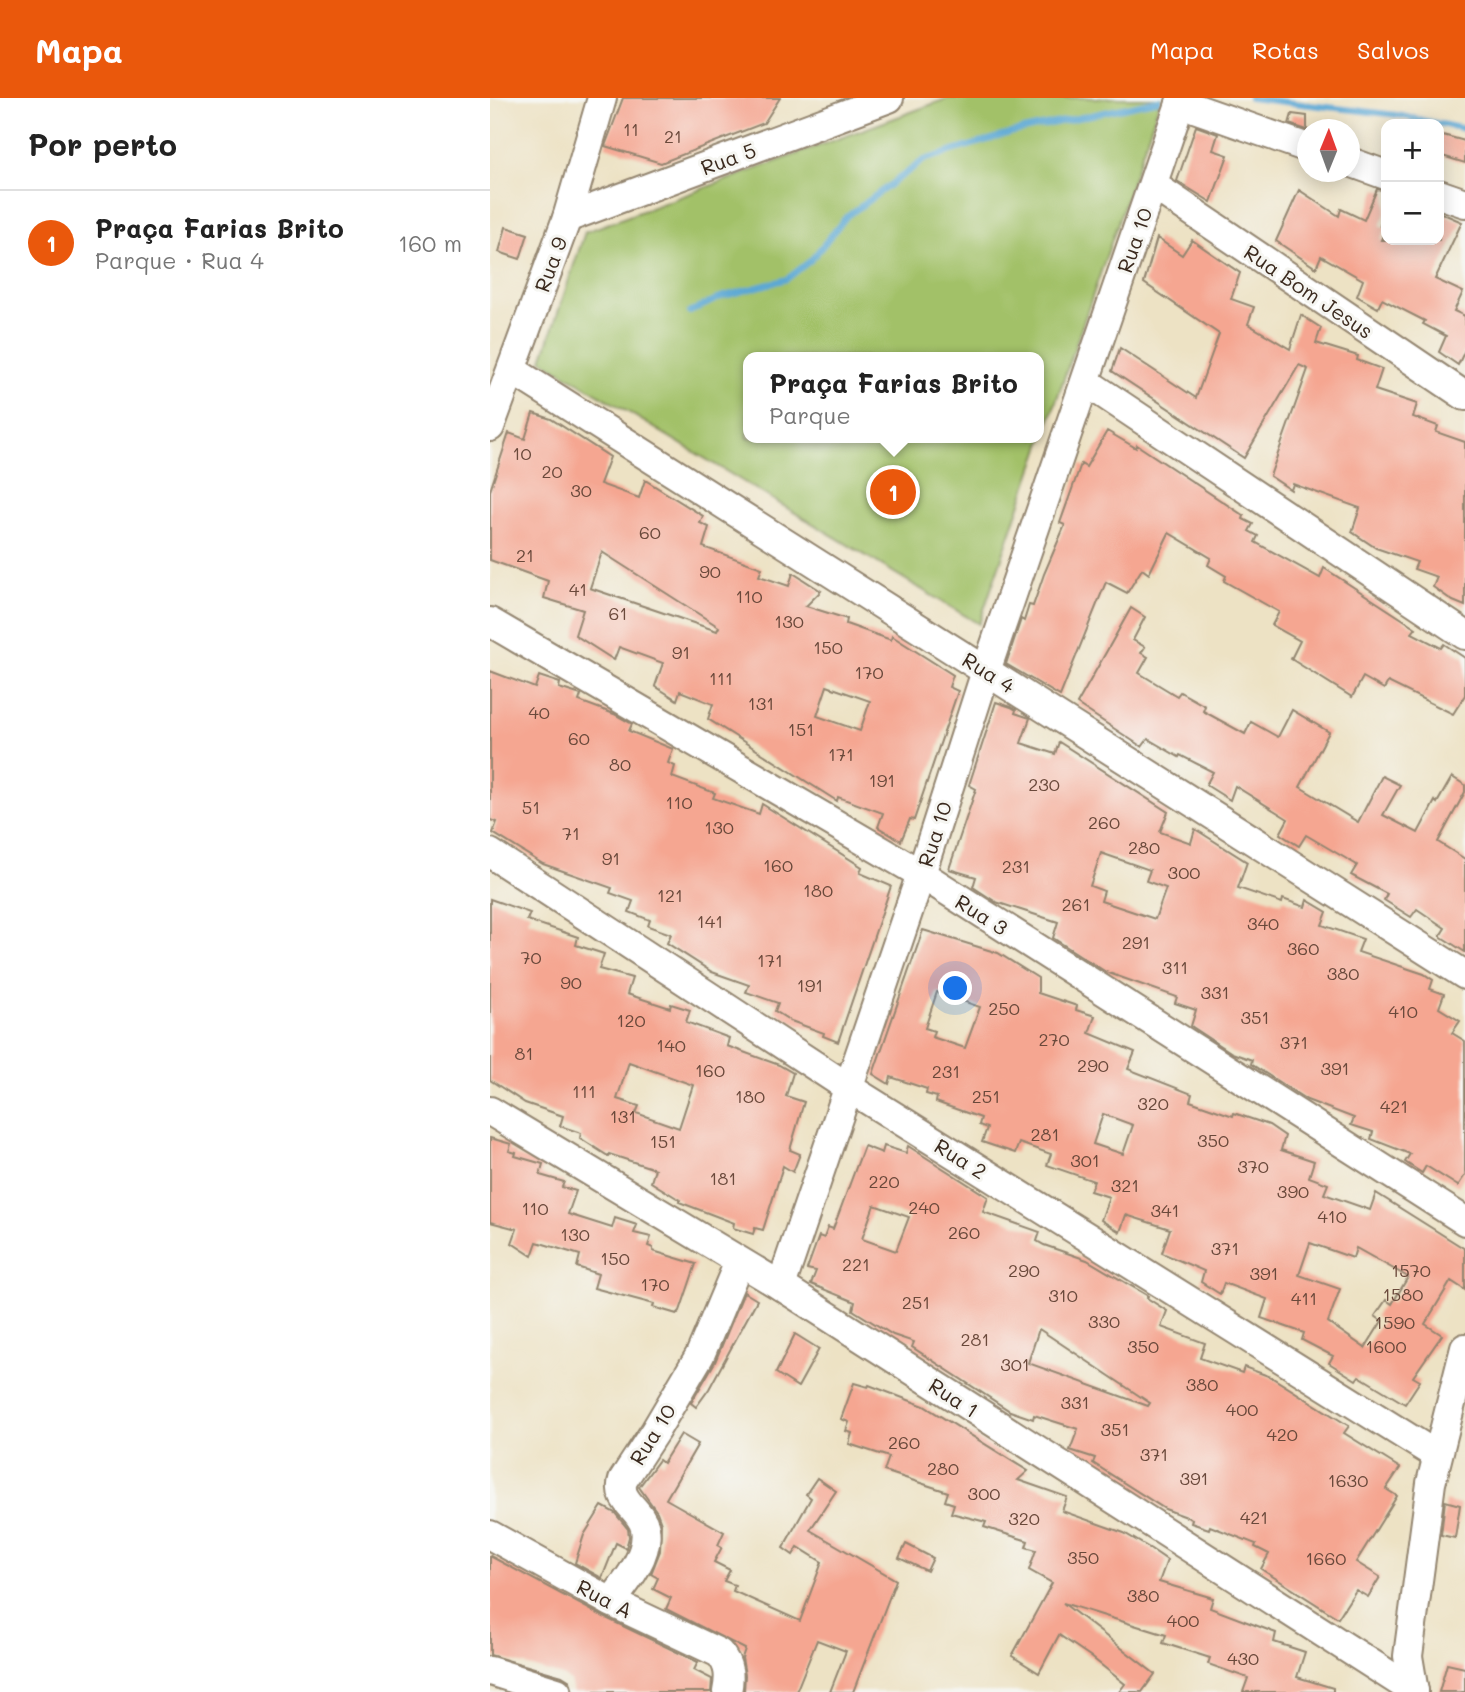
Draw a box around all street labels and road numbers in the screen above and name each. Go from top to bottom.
street label: Rua 5 [697,136,759,180]
street label: Rua 10 [1110,204,1158,276]
street label: Rua 9 [528,233,572,295]
street label: Rua Bom Jesus [1239,238,1379,344]
street label: Rua 4 [958,645,1021,699]
street label: Rua 10 [911,798,957,870]
street label: Rua 3 [951,887,1013,941]
street label: Rua 2 [930,1132,992,1184]
street label: Rua 1 [924,1371,984,1423]
street label: Rua 10 [623,1398,681,1470]
street label: Rua A [572,1573,638,1623]

